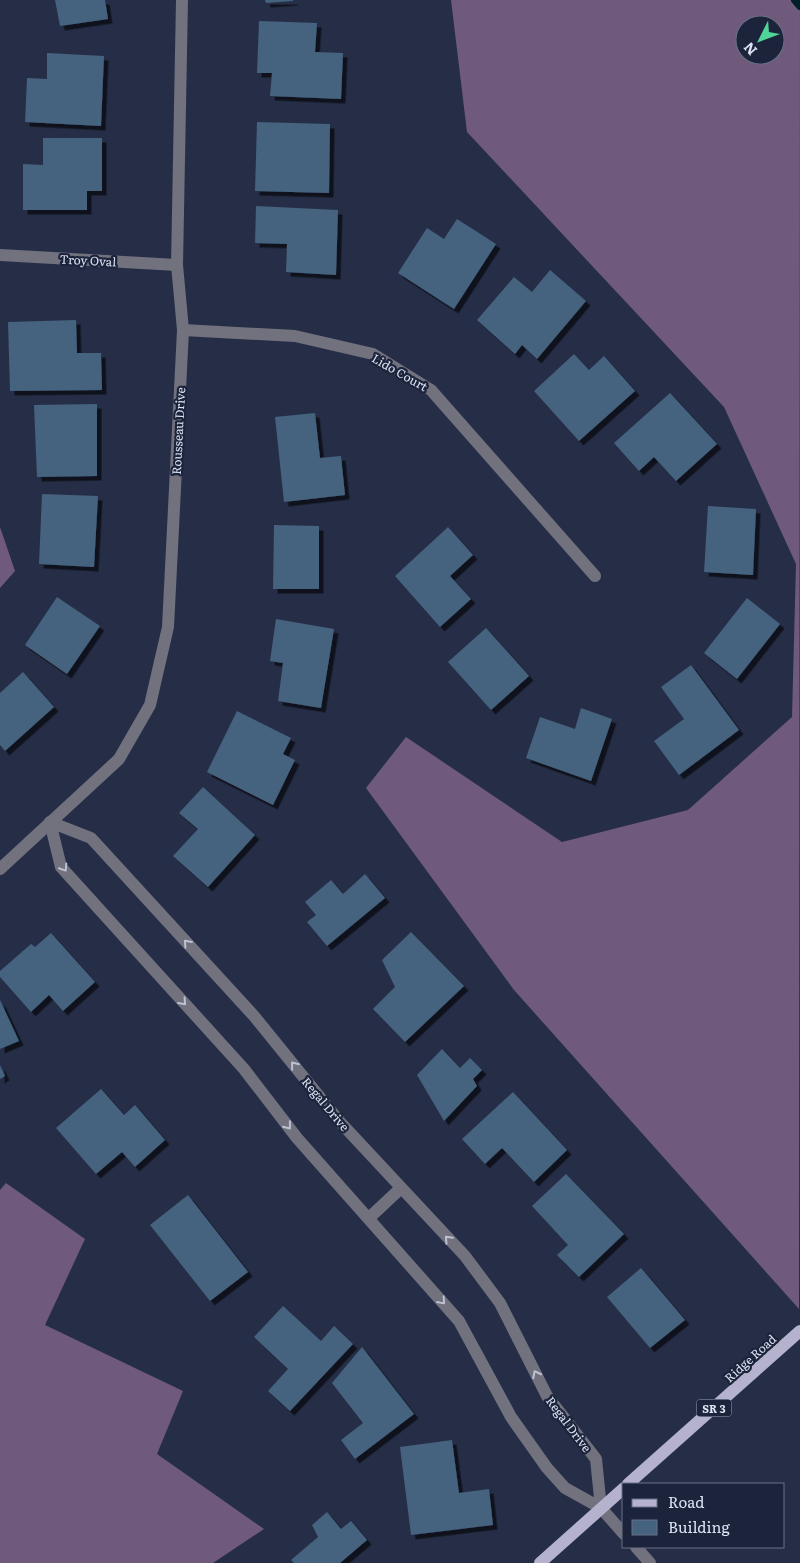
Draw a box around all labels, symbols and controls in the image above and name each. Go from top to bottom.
north arrow [735,15,785,65]
text: N [738,38,761,60]
street label: Troy Oval [59,250,117,270]
street label: Lido Court [369,349,431,395]
street label: Rousseau Drive [167,387,189,475]
one-way arrow [58,862,67,872]
one-way arrow [184,939,193,948]
one-way arrow [177,997,186,1006]
one-way arrow [290,1062,299,1071]
street label: Regal Drive [298,1073,354,1135]
one-way arrow [283,1120,291,1129]
one-way arrow [445,1236,454,1245]
one-way arrow [436,1295,444,1304]
street label: Ridge Road [720,1329,780,1386]
one-way arrow [532,1371,542,1380]
street label: Regal Drive [542,1392,596,1456]
road number: SR 3 [696,1400,732,1416]
legend [622,1483,785,1548]
text: Road [668,1490,704,1513]
text: Building [668,1515,730,1538]

